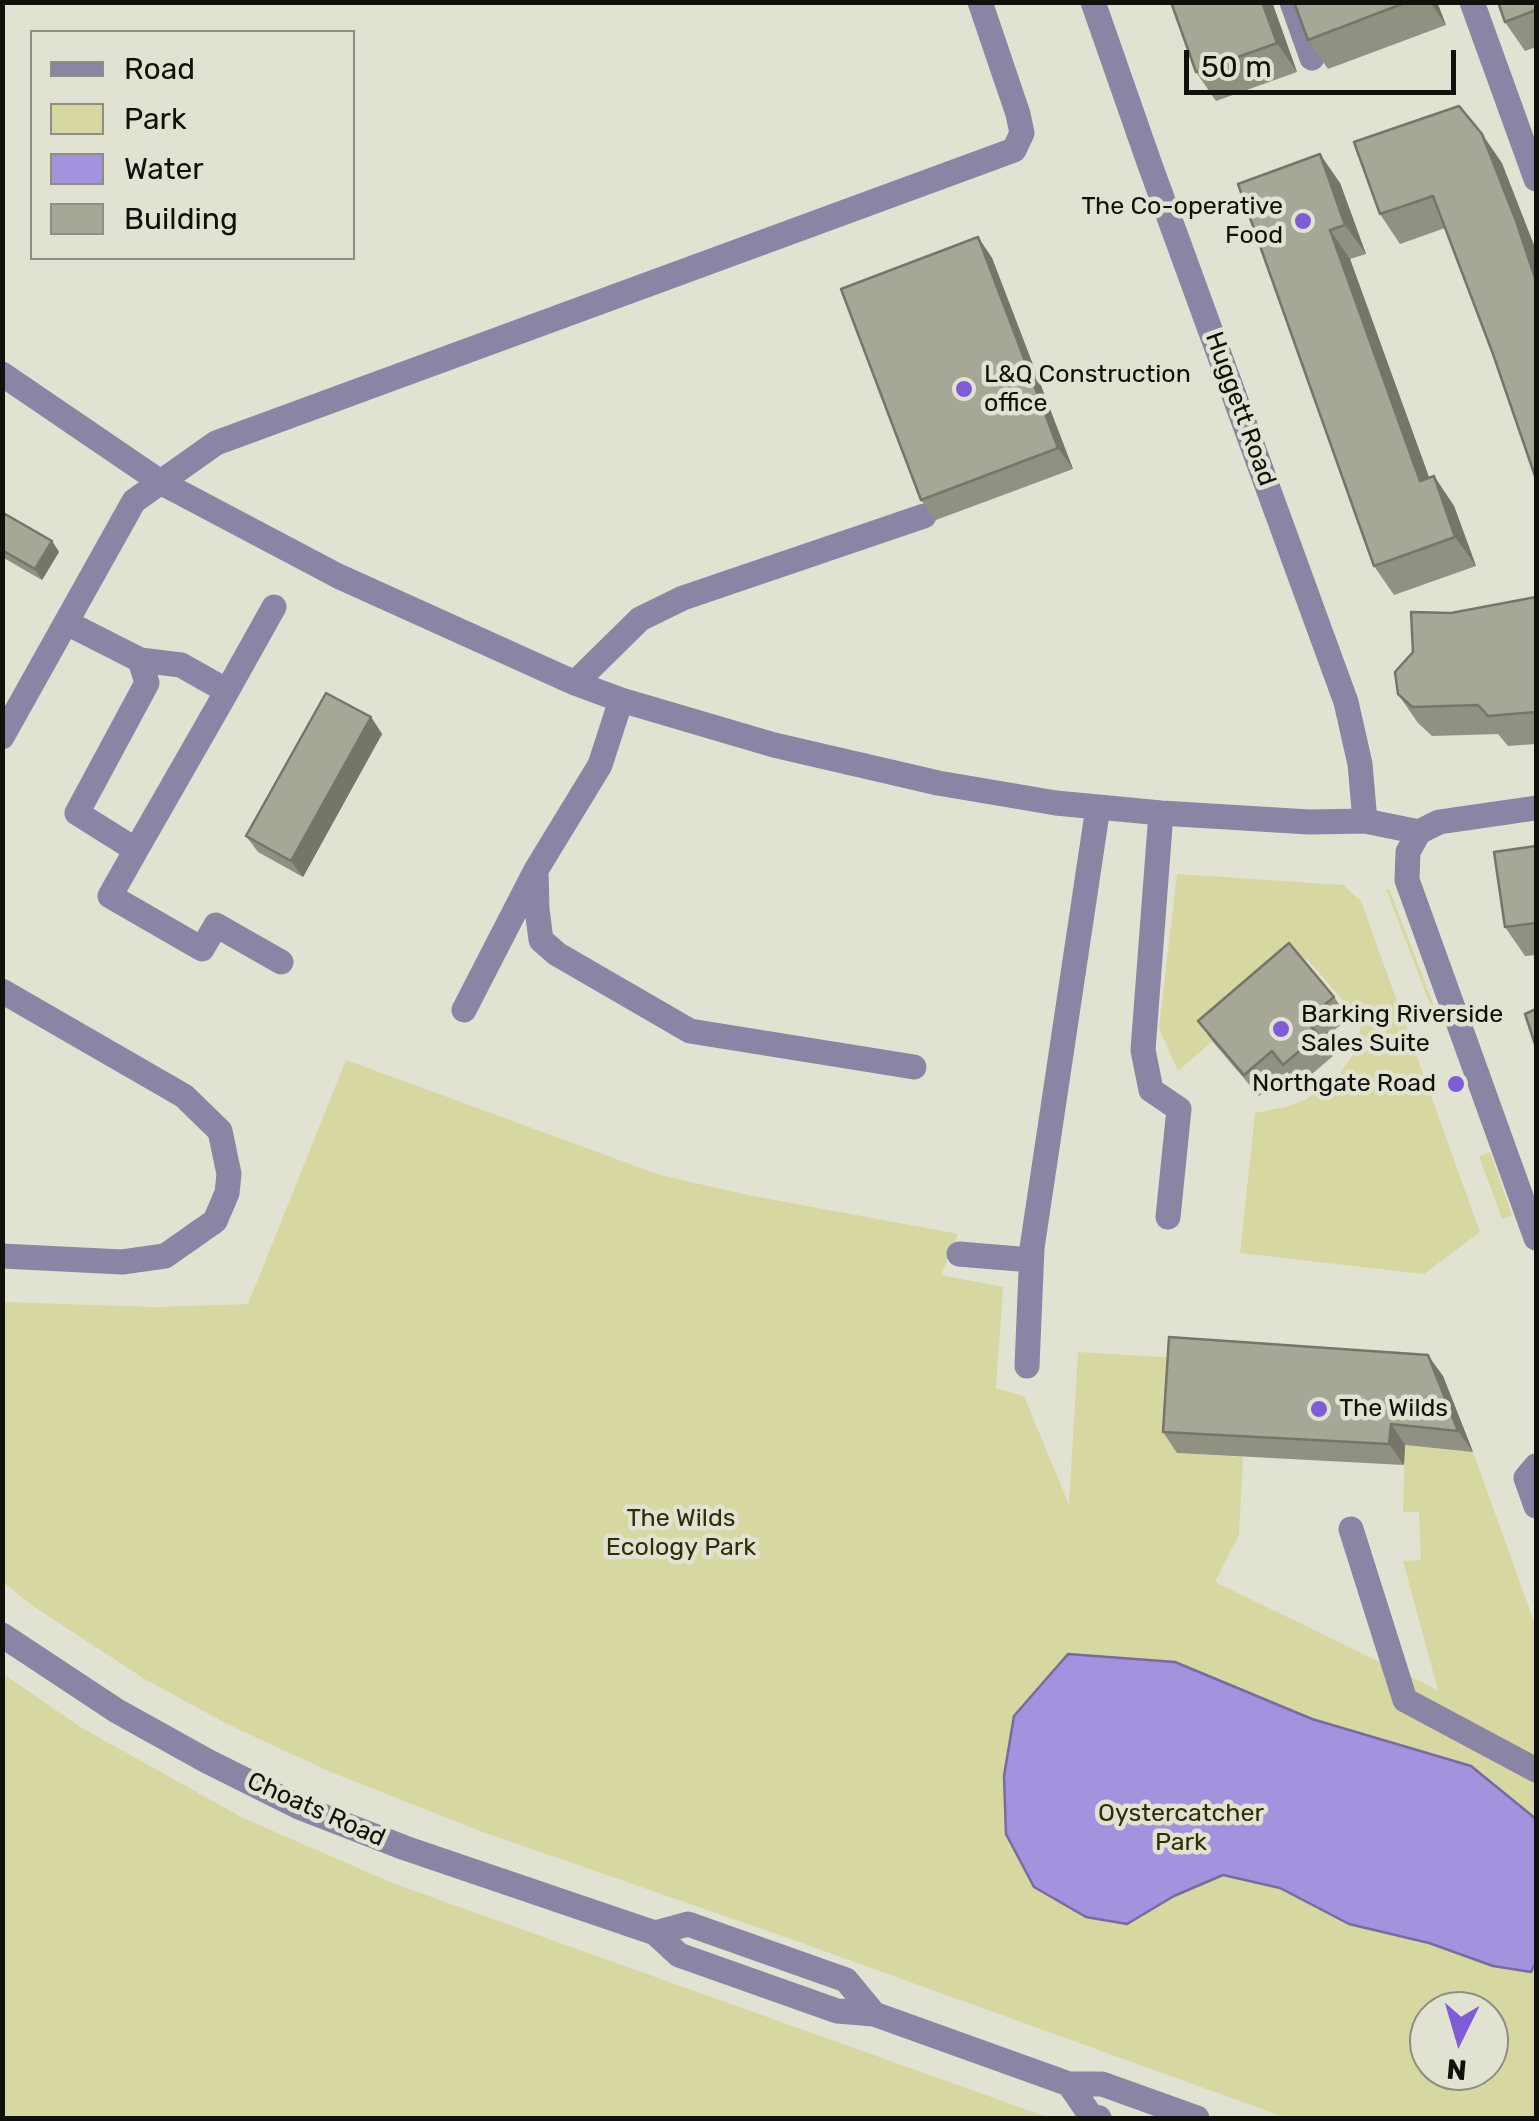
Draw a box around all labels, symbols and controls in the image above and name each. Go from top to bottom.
legend [30,30,355,260]
scale bar [1189,30,1462,92]
text: 50 m [1201,49,1272,85]
text: Road [124,51,195,87]
text: Park [124,101,186,137]
text: Water [124,151,204,187]
place label: The Co-operative Food [1081,192,1283,251]
text: Building [124,201,238,237]
marker: The Co-operative Food [1292,210,1314,232]
street label: Huggett Road [1198,328,1282,490]
place label: L&Q Construction office [984,360,1191,419]
marker: L&Q Construction office [953,378,975,400]
place label: Barking Riverside Sales Suite [1301,1000,1503,1059]
marker: Barking Riverside Sales Suite [1270,1018,1292,1040]
place label: Northgate Road [1252,1069,1436,1099]
marker: Northgate Road [1445,1073,1467,1095]
place label: The Wilds [1339,1394,1448,1424]
marker: The Wilds [1308,1398,1330,1420]
park label: The Wilds Ecology Park [606,1504,756,1563]
street label: Choats Road [242,1766,390,1854]
park label: Oystercatcher Park [1098,1799,1264,1858]
north arrow [1409,1991,1509,2091]
text: N [1445,2052,1468,2087]

